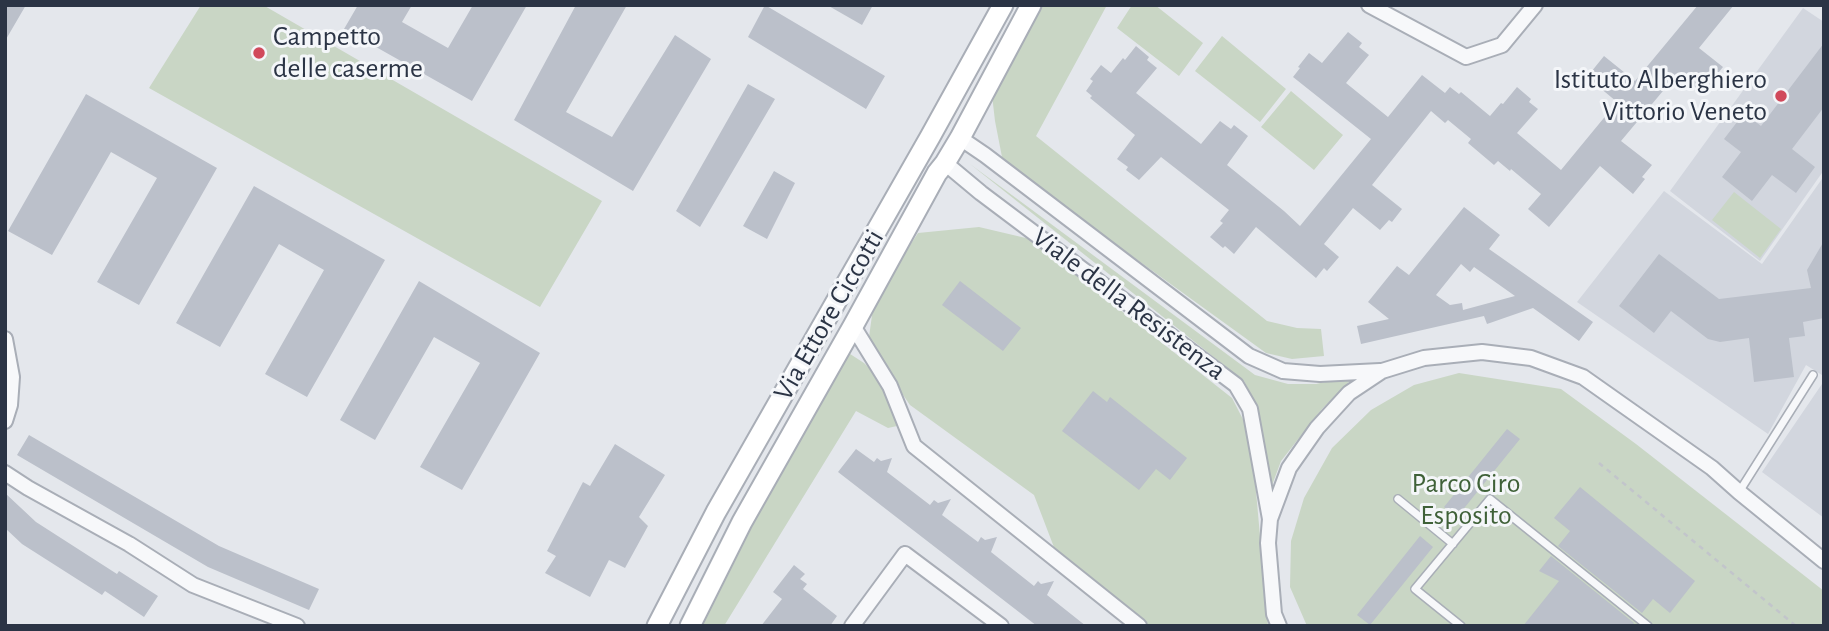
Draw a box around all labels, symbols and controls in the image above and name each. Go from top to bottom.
place label: Campetto delle caserme [273,20,423,86]
marker: Campetto delle caserme [251,45,267,61]
place label: Istituto Alberghiero Vittorio Veneto [1554,63,1767,129]
marker: Istituto Alberghiero Vittorio Veneto [1773,88,1789,104]
street label: Viale della Resistenza [1025,220,1233,388]
street label: Via Ettore Ciccotti [766,224,892,406]
park label: Parco Ciro Esposito [1412,467,1520,533]

